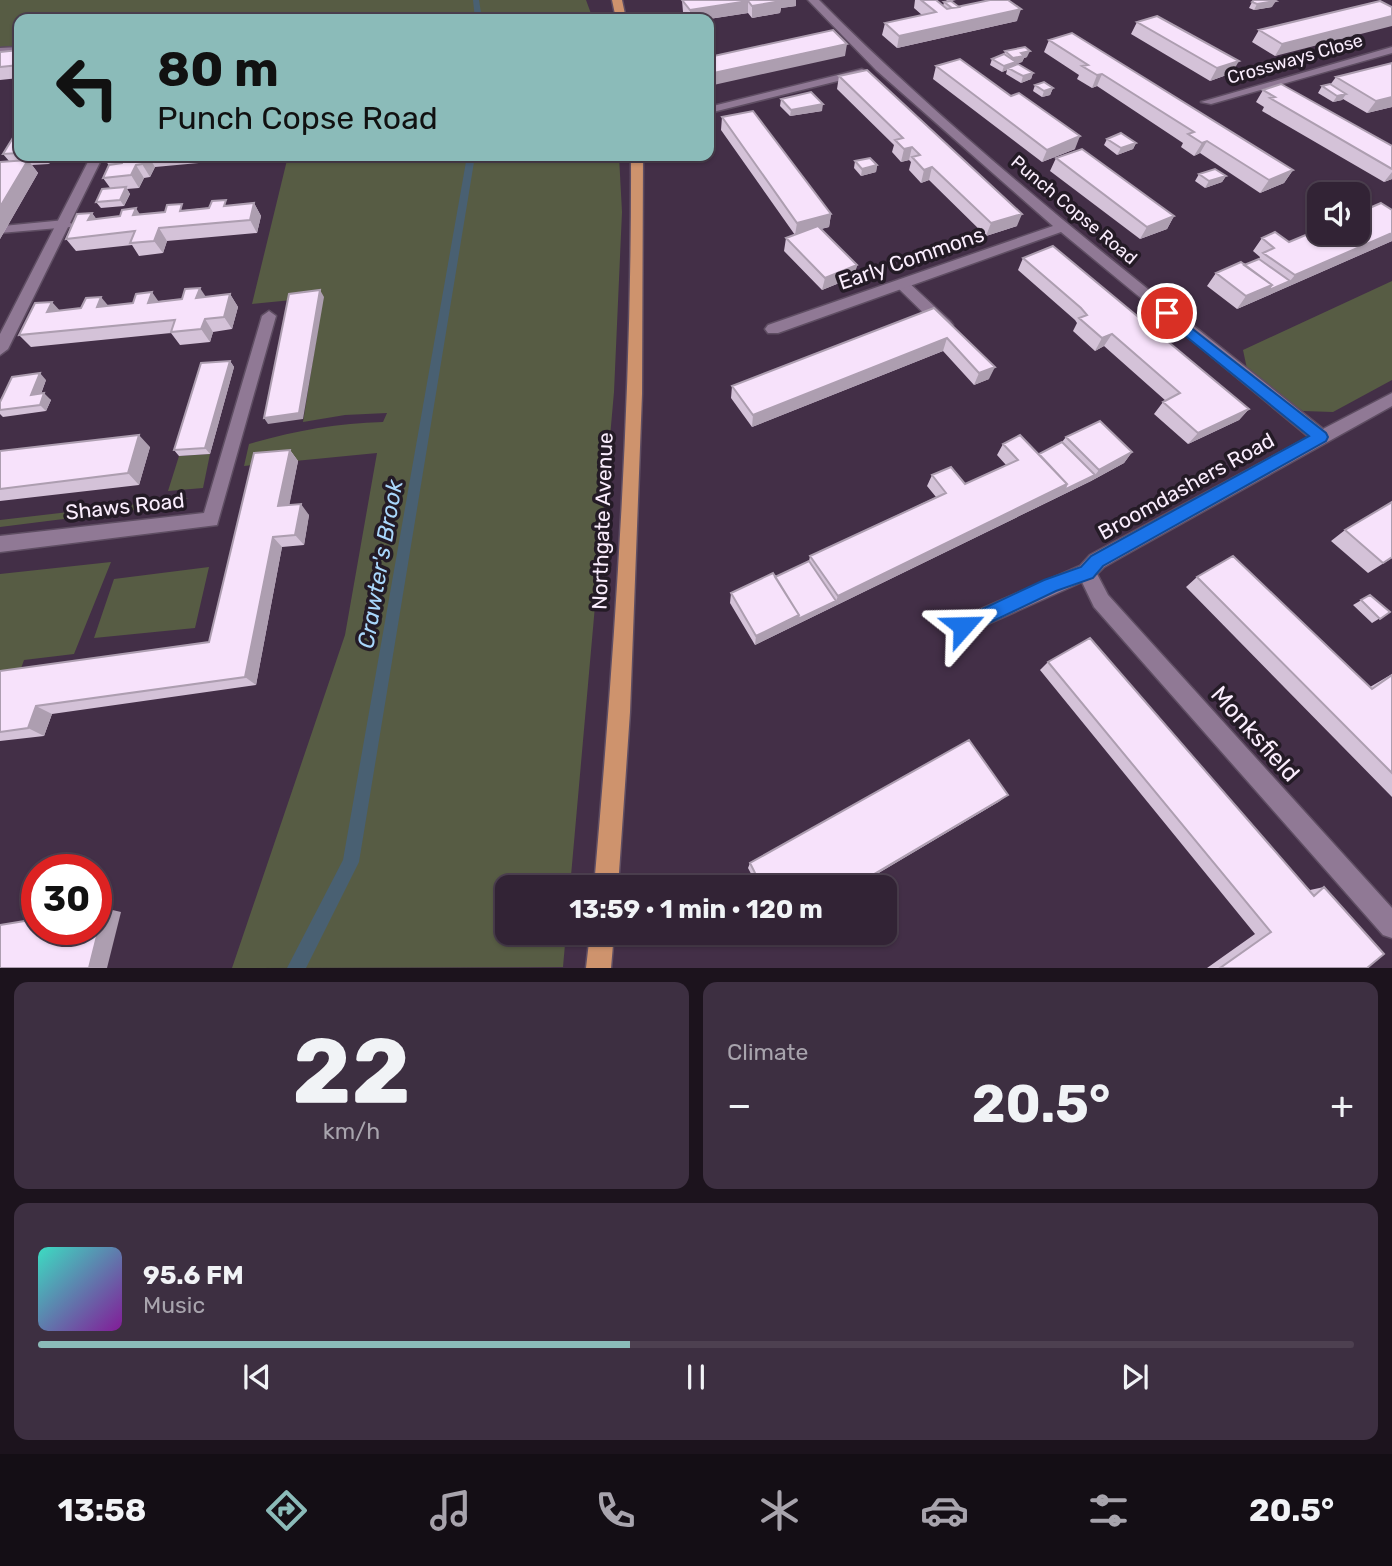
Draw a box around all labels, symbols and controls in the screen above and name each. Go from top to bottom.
street label: Crossways Close [1225,29,1365,89]
text: 80 m [157,40,279,98]
icon: left [42,42,133,133]
text: Punch Copse Road [157,99,438,137]
street label: Punch Copse Road [1006,151,1142,269]
map controls [1307,182,1370,245]
button: sound [1307,182,1370,245]
street label: Early Commons [835,221,987,295]
pin [1137,283,1197,343]
icon: arrive [1148,294,1186,332]
street label: Broomdashers Road [1094,427,1278,545]
street label: Northgate Avenue [586,432,618,610]
water label: Crawter's Brook [351,476,409,651]
street label: Shaws Road [64,487,186,525]
position arrow [926,589,1000,663]
street label: Monksfield [1205,681,1305,787]
speed limit sign: 30 [21,854,112,945]
text: 13:59 · 1 min · 120 m [569,894,823,925]
text: 22 [292,1017,411,1125]
text: Climate [727,1038,808,1066]
text: 20.5° [972,1073,1110,1135]
text: − [727,1082,752,1128]
text: + [1330,1082,1354,1128]
text: km/h [323,1117,380,1145]
text: 95.6 FM [143,1260,244,1291]
text: Music [143,1291,205,1319]
icon: previous [238,1358,276,1396]
icon: pause [677,1358,715,1396]
icon: next [1116,1358,1154,1396]
icon: directions [262,1486,311,1535]
icon: music [426,1486,475,1535]
icon: phone [591,1486,640,1535]
icon: climate [755,1486,804,1535]
icon: car [920,1486,969,1535]
icon: filters [1084,1486,1133,1535]
text: 13:58 [58,1491,146,1529]
text: 20.5° [1249,1491,1334,1529]

